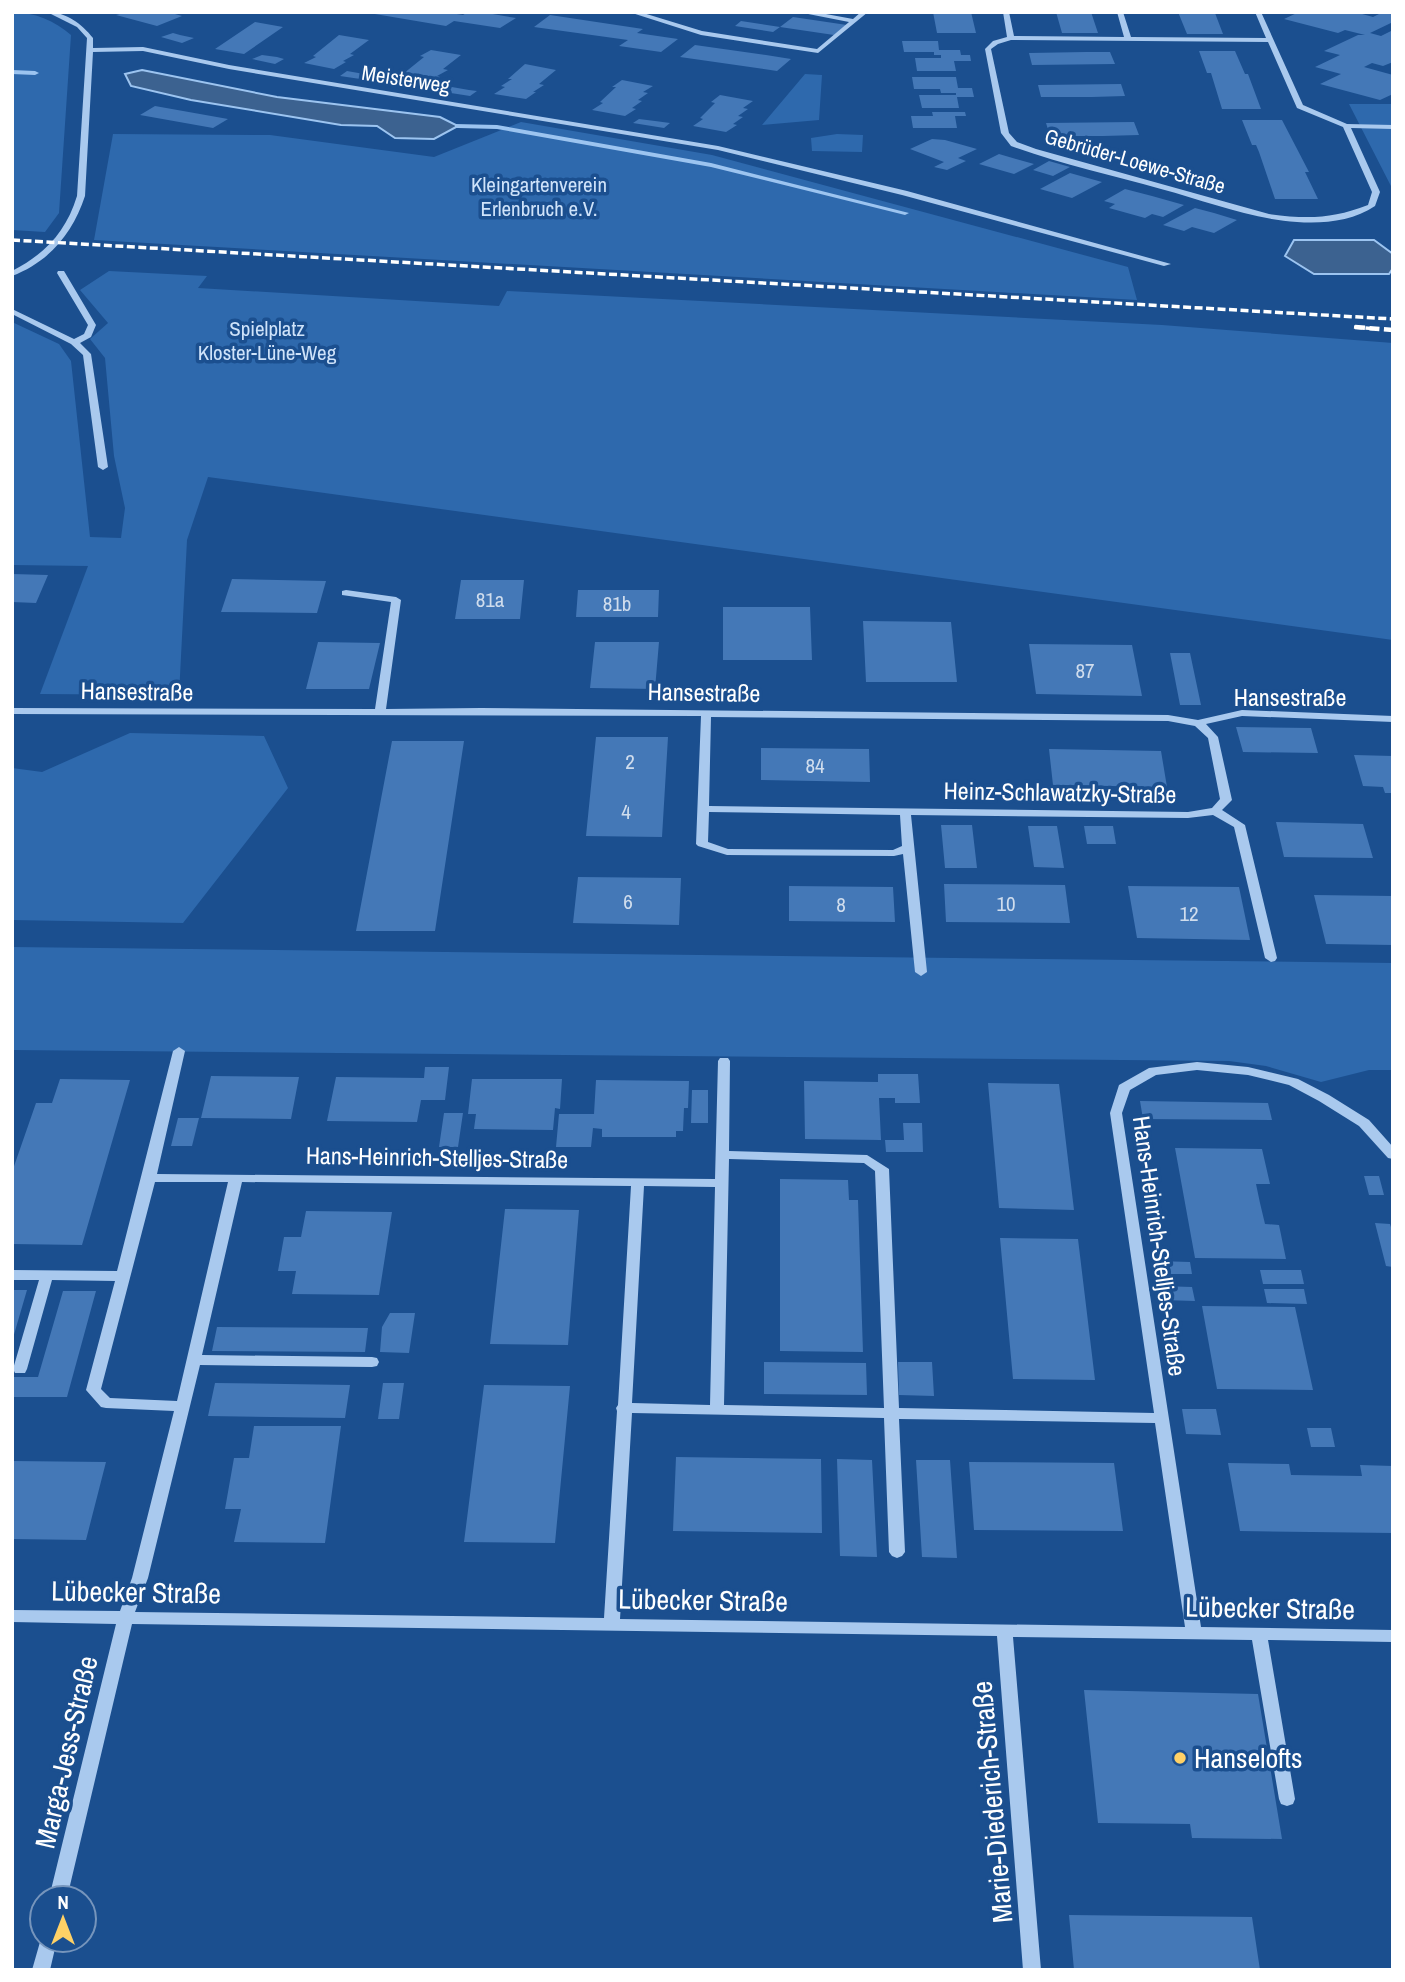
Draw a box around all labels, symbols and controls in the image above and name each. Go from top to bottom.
street label: Meisterweg [360,58,453,100]
street label: Gebrüder-Loewe-Straße [1041,121,1229,201]
park label: Kleingartenverein Erlenbruch e.V. [471,170,607,223]
park label: Spielplatz Kloster-Lüne-Weg [198,314,337,367]
house number: 81a [476,585,505,614]
house number: 81b [603,589,631,618]
house number: 87 [1075,656,1095,685]
street label: Hansestraße [80,674,194,708]
street label: Hansestraße [647,675,761,709]
street label: Hansestraße [1234,681,1346,713]
house number: 2 [625,747,635,776]
house number: 84 [805,751,825,780]
street label: Heinz-Schlawatzky-Straße [943,774,1177,810]
house number: 4 [621,797,631,826]
house number: 6 [623,887,633,916]
house number: 10 [996,889,1016,918]
house number: 8 [836,890,846,919]
house number: 12 [1179,899,1199,928]
street label: Hans-Heinrich-Stelljes-Straße [1126,1114,1194,1378]
street label: Hans-Heinrich-Stelljes-Straße [306,1139,568,1175]
street label: Lübecker Straße [51,1572,221,1612]
street label: Lübecker Straße [618,1580,788,1620]
street label: Lübecker Straße [1185,1588,1355,1628]
street label: Marga-Jess-Straße [25,1652,107,1852]
street label: Marie-Diederich-Straße [963,1680,1021,1924]
place label: Hanselofts [1194,1739,1302,1777]
marker: Hanselofts [1172,1750,1188,1766]
north arrow [28,1884,98,1954]
text: N [57,1889,69,1915]

